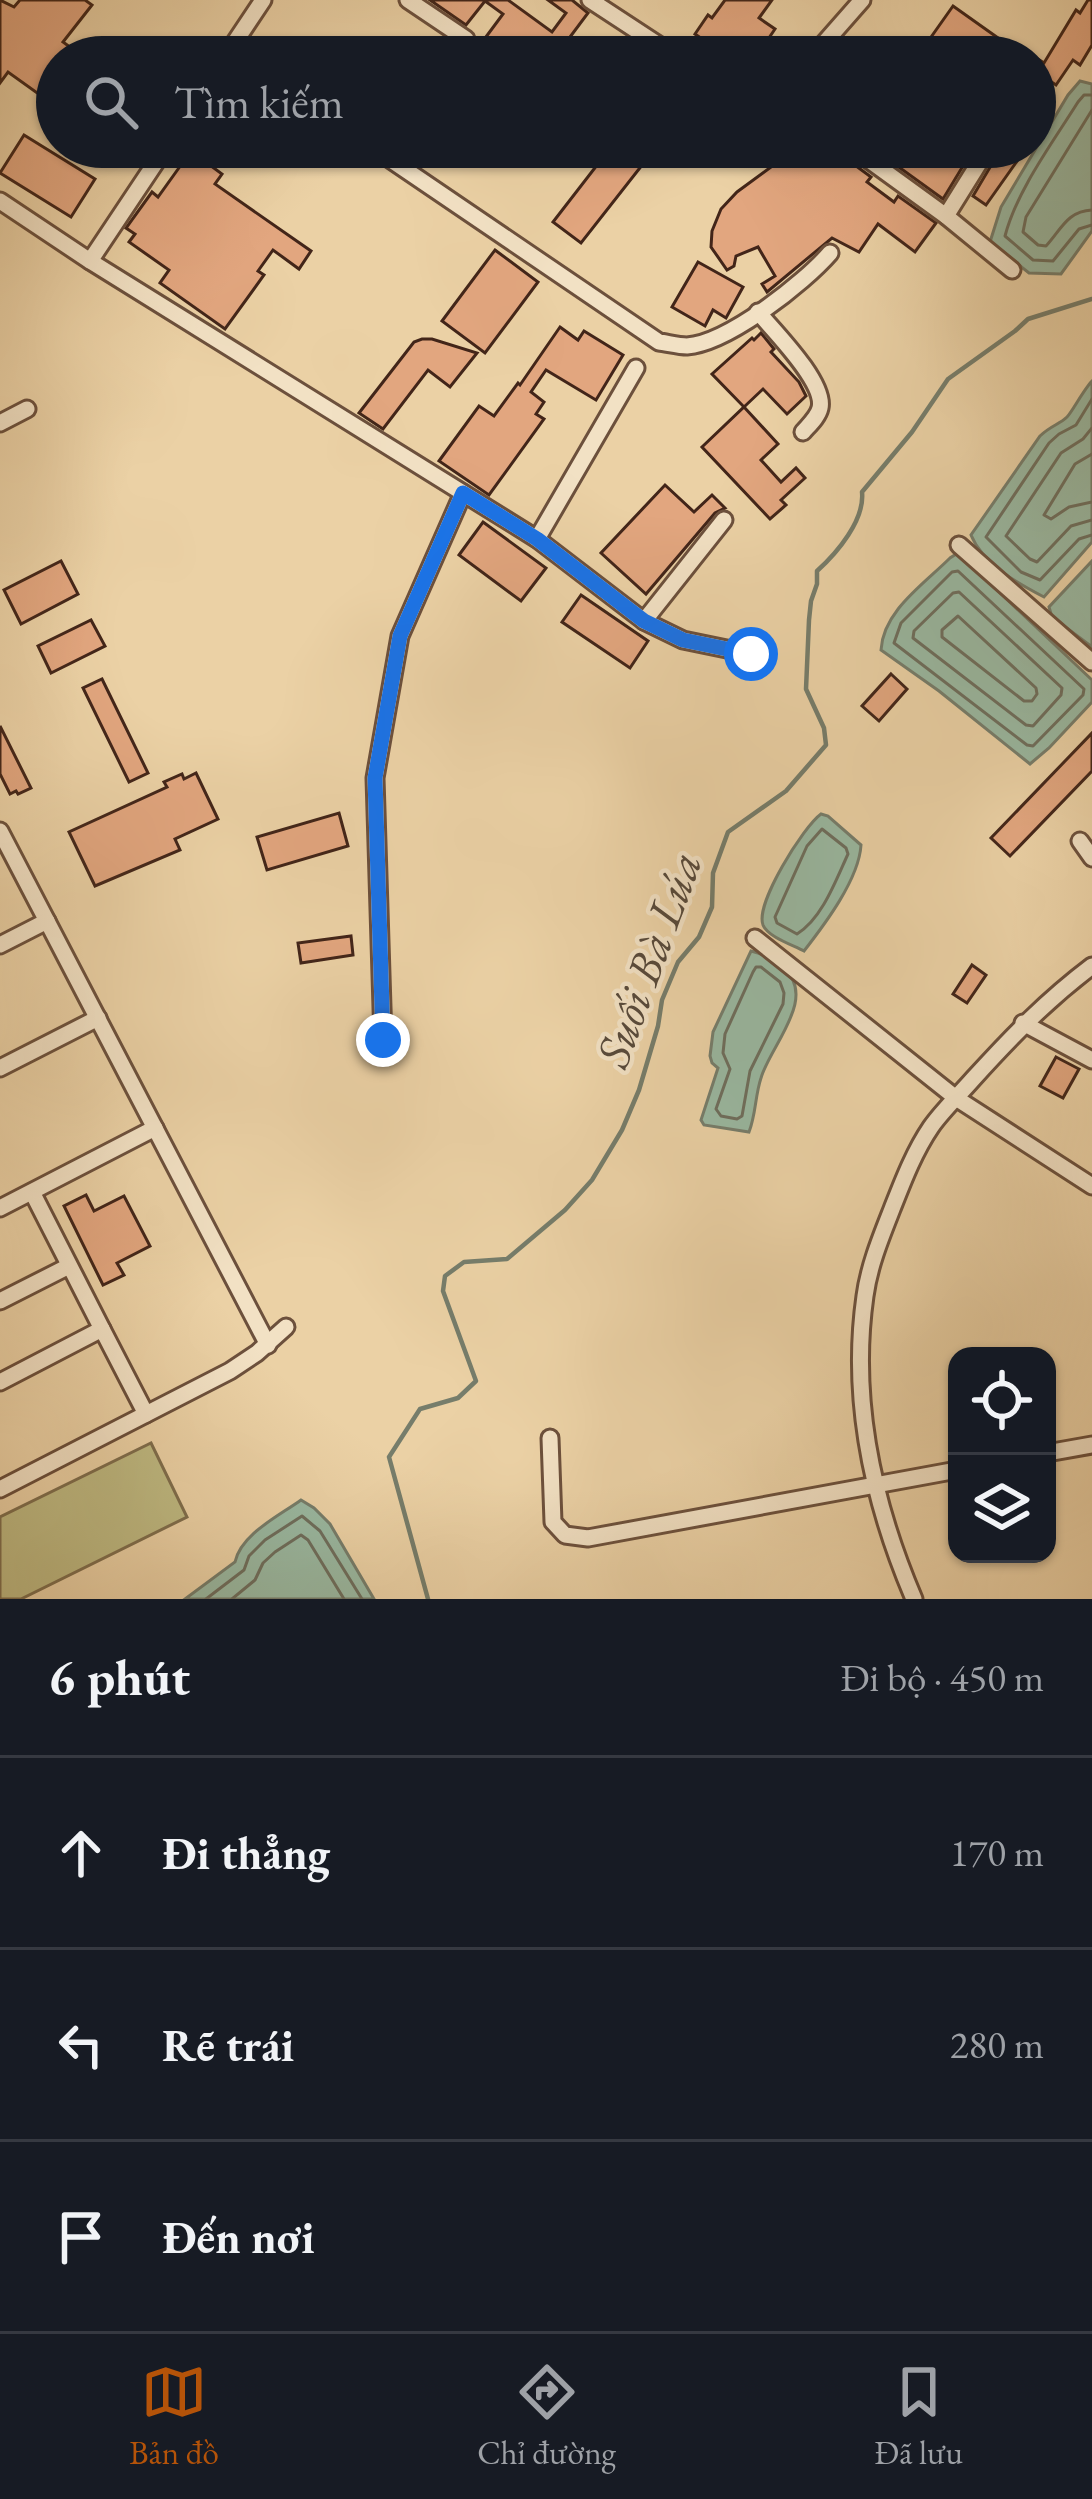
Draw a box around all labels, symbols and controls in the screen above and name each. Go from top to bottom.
search box [36,36,1056,168]
icon: search [78,69,144,135]
text: Tìm kiếm [174,73,344,131]
route start [724,627,778,681]
water label: Suối Bà Lúa [580,843,716,1076]
route end [356,1013,410,1067]
map controls [948,1347,1056,1563]
button: locate [948,1347,1056,1455]
button: layers [948,1455,1056,1563]
text: 6 phút [48,1644,190,1710]
text: Đi bộ · 450 m [840,1652,1044,1703]
icon: ahead [48,1820,114,1886]
text: Đi thẳng [162,1824,330,1882]
text: 170 m [950,1827,1044,1878]
icon: left [48,2012,114,2078]
text: Rẽ trái [162,2016,294,2074]
text: 280 m [950,2019,1044,2070]
icon: arrive [48,2204,114,2270]
text: Đến nơi [162,2208,315,2266]
tab: Bản đồ [129,2359,219,2474]
tab: Chỉ đường [477,2359,616,2474]
tab: Đã lưu [874,2359,963,2474]

